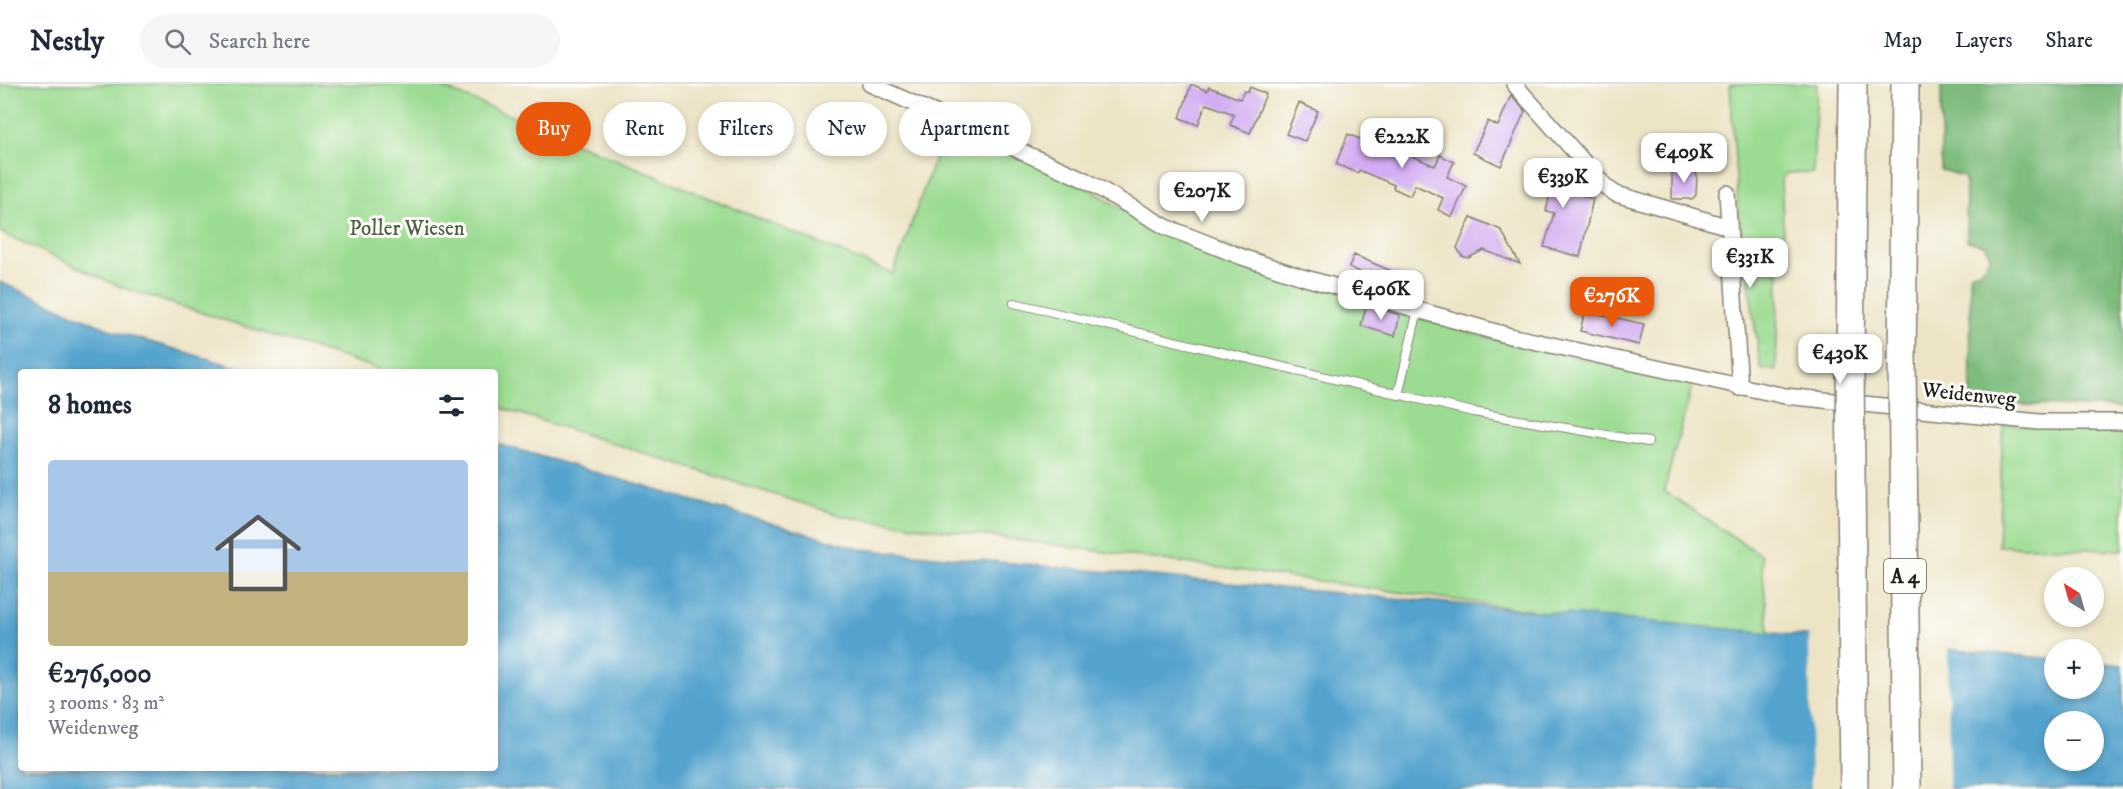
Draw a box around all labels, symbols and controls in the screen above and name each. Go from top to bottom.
search box [140,14,560,68]
text: Nestly [30,24,104,59]
icon: search [161,25,194,58]
text: Search here [209,28,310,55]
text: Map [1883,28,1922,54]
text: Layers [1955,28,2013,54]
text: Share [2046,28,2093,54]
chip: Buy [516,102,591,156]
chip: Rent [603,102,686,156]
chip: Filters [698,102,794,156]
chip: New [806,102,887,156]
chip: Apartment [899,102,1031,156]
pin: €222K [1360,118,1444,169]
text: €222K [1374,125,1430,150]
pin: €409K [1642,133,1726,184]
text: €409K [1655,140,1713,165]
pin: €339K [1521,158,1605,209]
text: €339K [1538,165,1588,190]
pin: €207K [1160,172,1244,223]
text: €207K [1174,179,1230,204]
park label: Poller Wiesen [349,216,465,242]
pin: €331K [1708,238,1792,289]
text: €331K [1726,245,1774,270]
pin: €406K [1339,270,1423,321]
text: €406K [1352,277,1410,302]
pin: €276K [1570,277,1654,328]
text: €276K [1584,284,1640,309]
pin: €430K [1798,334,1882,385]
text: €430K [1812,341,1868,366]
street label: Weidenweg [1919,377,2018,413]
text: 8 homes [48,389,132,422]
icon: filters [435,389,468,422]
icon: home [204,499,312,607]
road number: A 4 [1884,559,1926,593]
north arrow [2044,567,2104,627]
map controls [2044,567,2104,771]
button: + [2044,639,2104,699]
text: €276,000 [48,658,152,691]
text: 3 rooms · 83 m² [48,691,164,716]
button: − [2044,711,2104,771]
text: Weidenweg [48,716,138,741]

